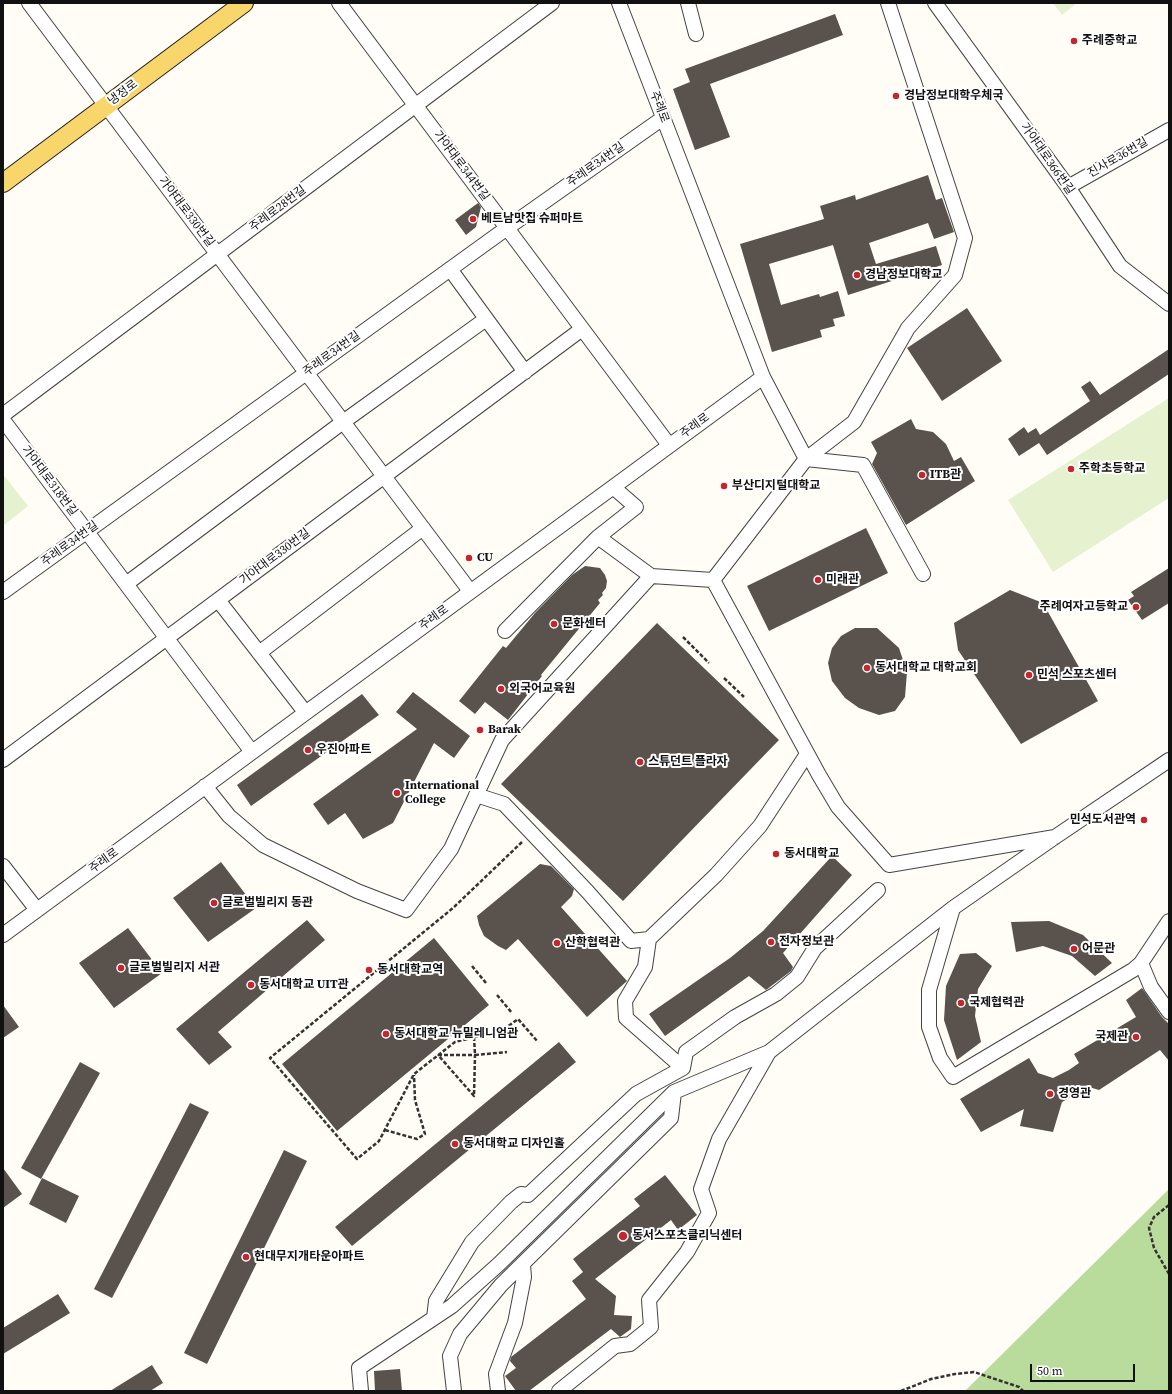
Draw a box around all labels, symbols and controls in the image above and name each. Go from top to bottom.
place label: 주례중학교 [1082,34,1137,48]
marker: 주례중학교 [1069,36,1079,46]
street label: 냉정로 [105,77,141,109]
street label: 주례로 [646,89,672,125]
place label: 경남정보대학우체국 [904,89,1003,103]
marker: 경남정보대학우체국 [891,91,901,101]
street label: 가야대로366번길 [1017,120,1077,198]
street label: 가야대로344번길 [430,128,492,204]
street label: 진사로36번길 [1085,135,1151,181]
street label: 주례로34번길 [564,140,628,190]
street label: 가야대로330번길 [155,174,217,250]
street label: 주례로28번길 [247,183,309,235]
place label: 베트남맛집 슈퍼마트 [481,212,583,226]
marker: 베트남맛집 슈퍼마트 [468,214,478,224]
place label: 경남정보대학교 [865,268,942,282]
marker: 경남정보대학교 [852,270,862,280]
street label: 주례로34번길 [301,328,363,380]
street label: 주례로 [677,410,713,442]
street label: 가야대로318번길 [18,443,80,519]
place label: 주학초등학교 [1079,462,1145,476]
marker: 주학초등학교 [1066,464,1076,474]
place label: ITB관 [930,468,961,482]
marker: ITB관 [917,470,927,480]
place label: 부산디지털대학교 [732,479,820,493]
marker: 부산디지털대학교 [719,481,729,491]
street label: 주례로34번길 [39,518,101,570]
street label: 가야대로330번길 [237,526,313,588]
place label: CU [477,551,493,565]
marker: CU [464,553,474,563]
place label: 미래관 [826,573,859,587]
marker: 미래관 [813,575,823,585]
place label: 주례여자고등학교 [1040,600,1128,614]
street label: 주례로 [416,602,452,634]
marker: 주례여자고등학교 [1131,602,1141,612]
place label: 문화센터 [562,617,606,631]
marker: 문화센터 [549,619,559,629]
place label: 동서대학교 대학교회 [875,661,977,675]
marker: 동서대학교 대학교회 [862,663,872,673]
place label: 민석 스포츠센터 [1037,668,1117,682]
marker: 민석 스포츠센터 [1024,670,1034,680]
place label: 외국어교육원 [509,682,575,696]
marker: 외국어교육원 [496,684,506,694]
place label: Barak [488,723,521,737]
marker: Barak [475,725,485,735]
place label: 우진아파트 [316,743,371,757]
marker: 우진아파트 [303,745,313,755]
place label: 스튜던트 플라자 [648,755,728,769]
marker: 스튜던트 플라자 [635,757,645,767]
place label: International College [405,779,479,807]
marker: International College [392,788,402,798]
place label: 민석도서관역 [1070,813,1136,827]
marker: 민석도서관역 [1139,815,1149,825]
street label: 주례로 [86,845,122,877]
place label: 동서대학교 [784,847,839,861]
marker: 동서대학교 [771,849,781,859]
place label: 글로벌빌리지 동관 [222,896,313,910]
marker: 글로벌빌리지 동관 [209,898,219,908]
place label: 전자정보관 [779,935,834,949]
place label: 산학협력관 [565,936,620,950]
marker: 전자정보관 [766,937,776,947]
marker: 산학협력관 [552,938,562,948]
place label: 어문관 [1082,942,1115,956]
marker: 어문관 [1069,944,1079,954]
place label: 글로벌빌리지 서관 [129,961,220,975]
marker: 글로벌빌리지 서관 [116,963,126,973]
place label: 동서대학교역 [377,963,443,977]
marker: 동서대학교역 [364,965,374,975]
place label: 동서대학교 UIT관 [259,978,349,992]
marker: 동서대학교 UIT관 [246,980,256,990]
place label: 국제협력관 [969,996,1024,1010]
marker: 국제협력관 [956,998,966,1008]
place label: 동서대학교 뉴밀레니엄관 [394,1027,518,1041]
marker: 동서대학교 뉴밀레니엄관 [381,1029,391,1039]
place label: 국제관 [1095,1030,1128,1044]
marker: 국제관 [1131,1032,1141,1042]
place label: 경영관 [1058,1087,1091,1101]
marker: 경영관 [1045,1089,1055,1099]
place label: 동서대학교 디자인홀 [463,1137,565,1151]
marker: 동서대학교 디자인홀 [450,1139,460,1149]
place label: 동서스포츠클리닉센터 [632,1229,742,1243]
marker: 동서스포츠클리닉센터 [617,1230,629,1242]
place label: 현대무지개타운아파트 [254,1250,364,1264]
marker: 현대무지개타운아파트 [241,1252,251,1262]
scale bar [1032,1356,1137,1382]
text: 50 m [1037,1363,1063,1379]

